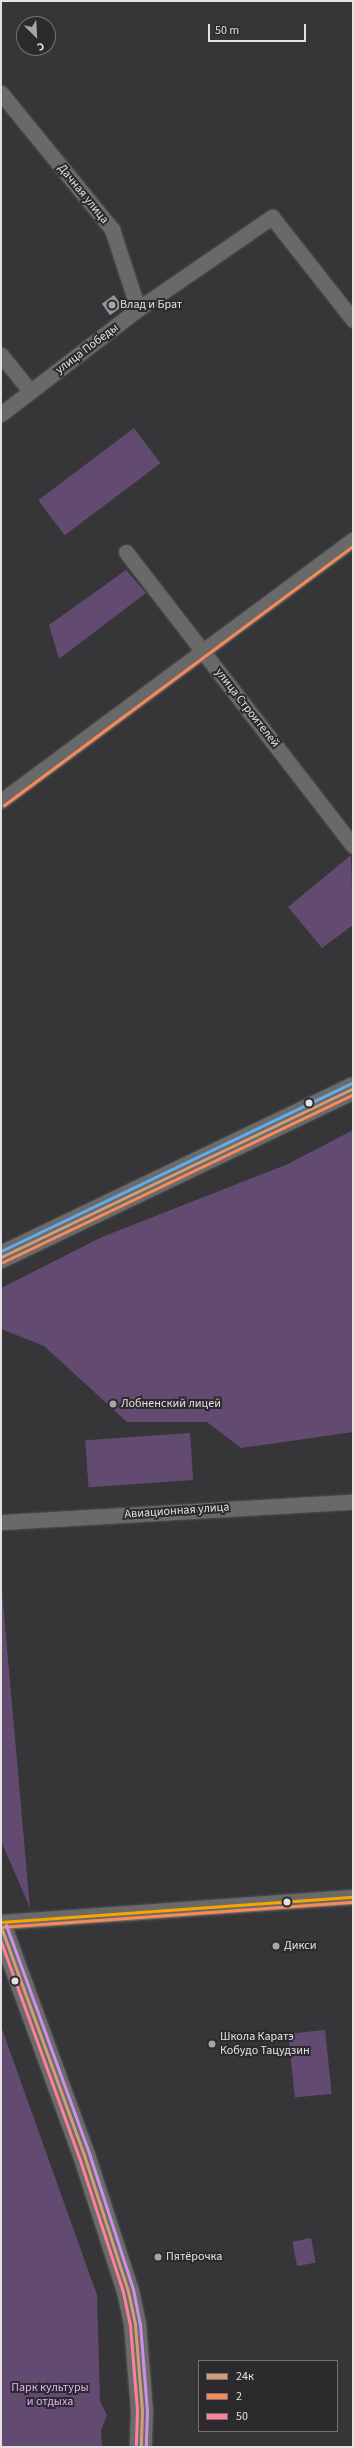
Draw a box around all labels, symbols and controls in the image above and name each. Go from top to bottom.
north arrow [16,16,56,56]
scale bar [210,16,308,42]
text: 50 m [215,22,239,39]
text: С [35,38,47,55]
street label: Дачная улица [55,161,111,227]
place label: Влад и Брат [120,298,182,312]
marker: Влад и Брат [107,300,117,310]
street label: улица Победы [53,321,121,377]
street label: улица Строителей [212,666,282,750]
unlabelled marker [304,1098,314,1108]
place label: Лобненский лицей [121,1397,221,1411]
marker: Лобненский лицей [108,1399,118,1409]
street label: Авиационная улица [124,1500,230,1522]
unlabelled marker [282,1897,292,1907]
place label: Дикси [284,1939,317,1953]
marker: Дикси [271,1941,281,1951]
unlabelled marker [10,1976,20,1986]
place label: Школа Каратэ Кобудо Тацудзин [220,2030,310,2058]
marker: Школа Каратэ Кобудо Тацудзин [207,2039,217,2049]
place label: Пятёрочка [166,2250,222,2264]
marker: Пятёрочка [153,2252,163,2262]
legend [198,2360,338,2432]
text: 24к [236,2368,254,2385]
park label: Парк культуры и отдыха [11,2381,89,2409]
text: 2 [236,2388,242,2405]
text: 50 [236,2408,248,2425]

